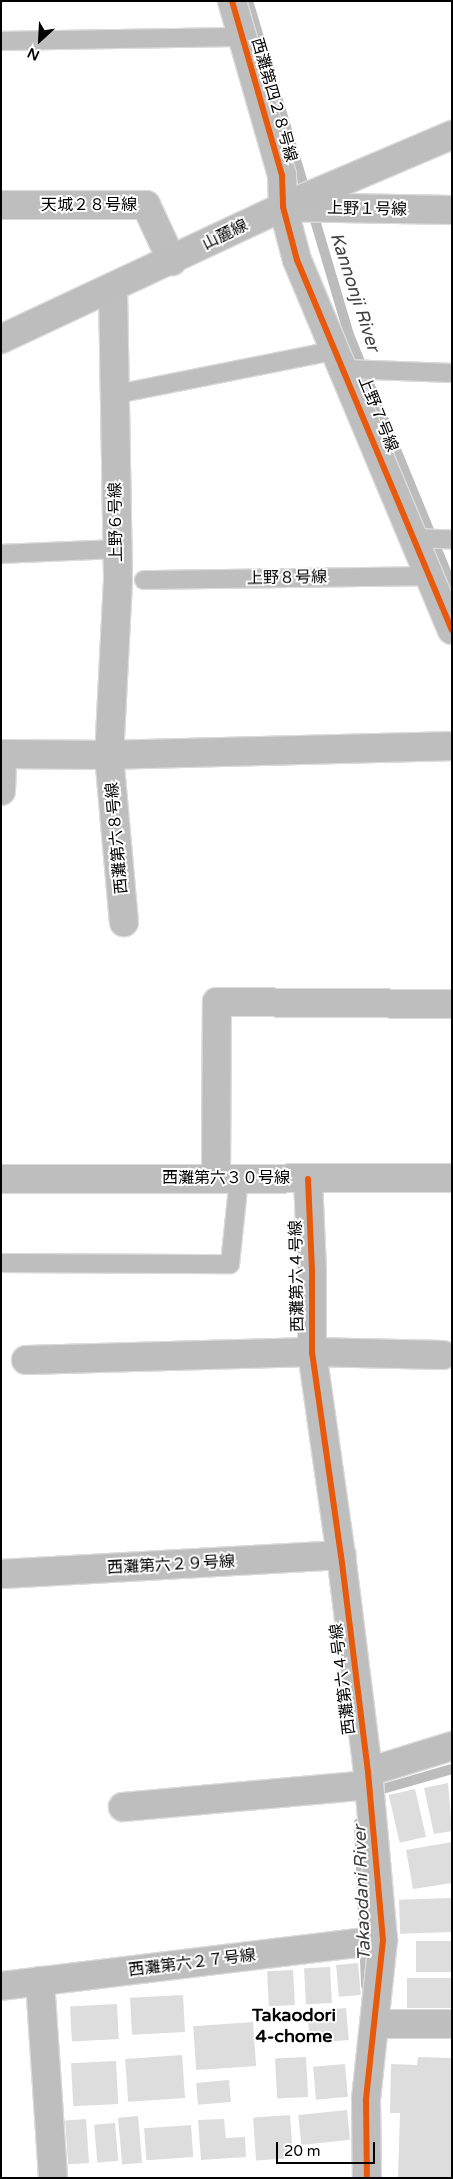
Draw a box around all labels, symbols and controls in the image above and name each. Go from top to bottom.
north arrow [15,15,65,65]
street label: 西灘第四２８号線 [247,36,301,164]
text: N [25,44,42,64]
street label: 天城２８号線 [41,195,137,215]
street label: 上野１号線 [327,199,407,219]
street label: 山麓線 [199,216,251,254]
water label: Kannonji River [326,230,384,354]
street label: 上野７号線 [354,373,402,455]
street label: 上野６号線 [106,482,126,562]
street label: 上野８号線 [247,568,327,588]
street label: 西灘第六８号線 [103,781,131,895]
street label: 西灘第六３０号線 [162,1168,290,1188]
street label: 西灘第六４号線 [286,1220,308,1332]
street label: 西灘第六２９号線 [107,1552,235,1578]
street label: 西灘第六４号線 [327,1622,359,1736]
water label: Takaodani River [349,1825,375,1961]
street label: 西灘第六２７号線 [127,1946,257,1980]
district label: Takaodori 4-chome [252,2005,336,2048]
scale bar [278,2132,377,2164]
text: 20 m [284,2142,321,2160]

